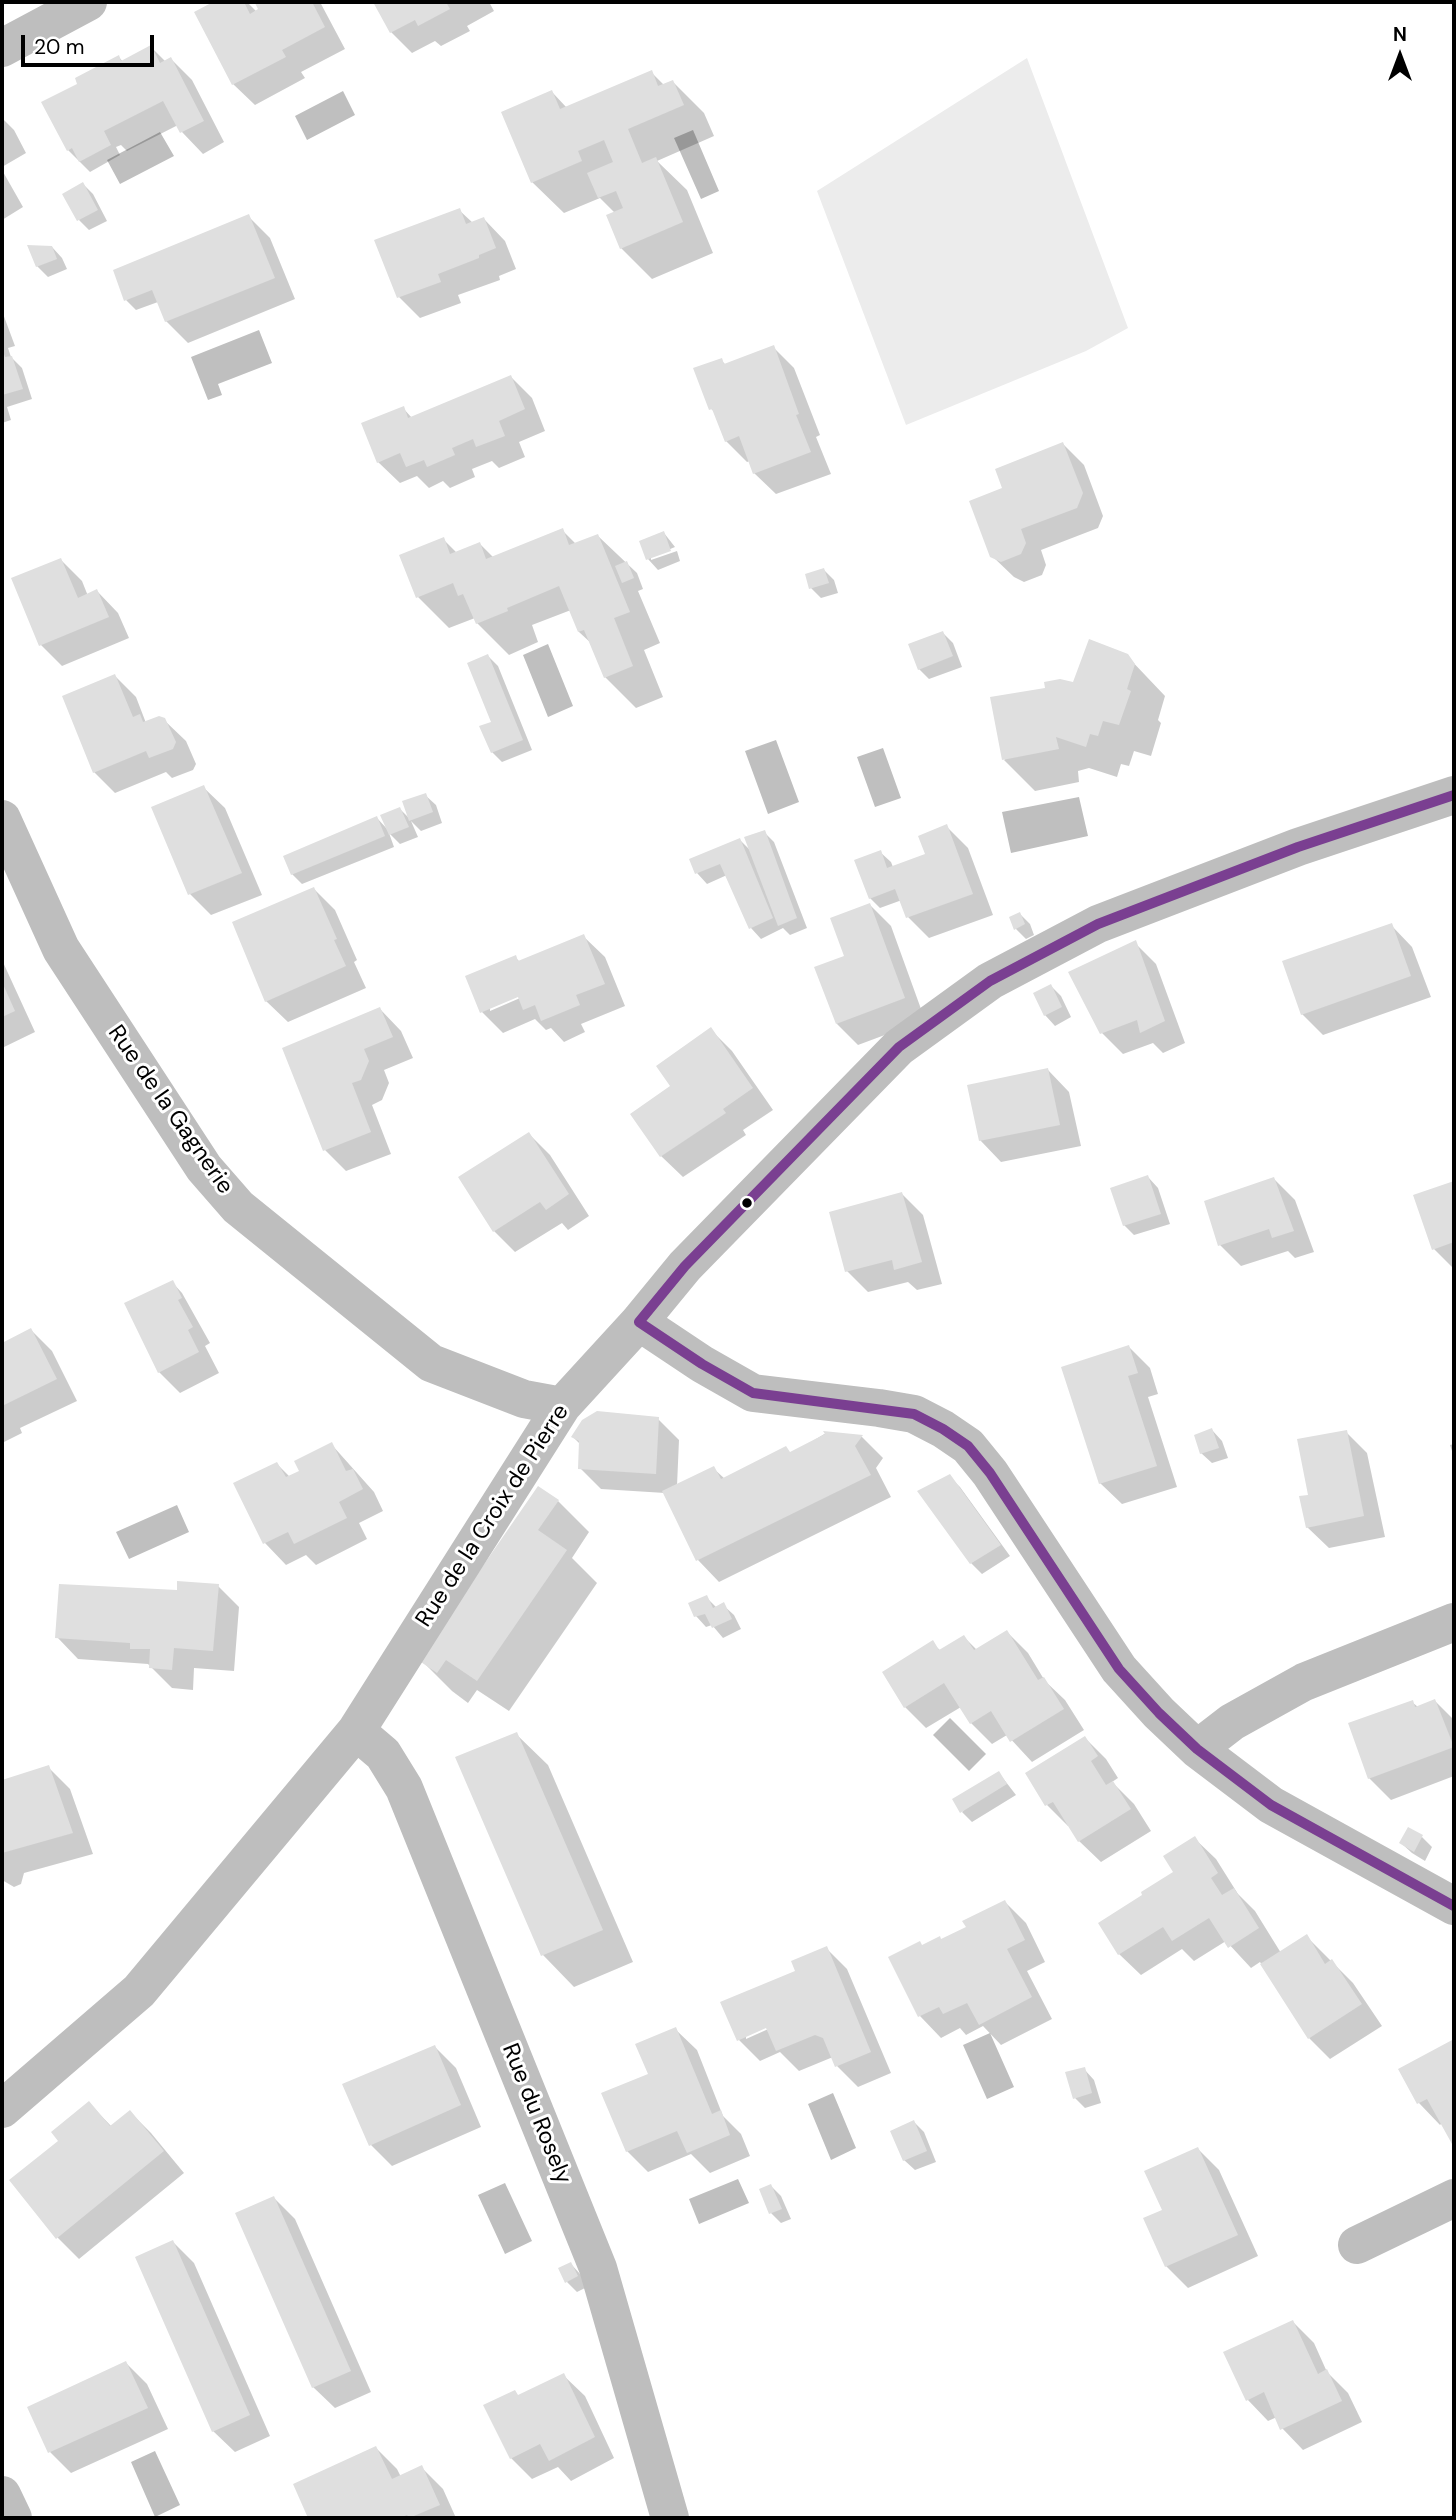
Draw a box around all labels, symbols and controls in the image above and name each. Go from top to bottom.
scale bar [24,21,158,65]
north arrow [1365,21,1435,91]
text: N [1393,22,1407,47]
text: 20 m [34,33,85,61]
street label: Rue de la Gagnerie [101,1020,239,1200]
unlabelled marker [740,1196,754,1210]
street label: Rue de la Croix de Pierre [411,1400,575,1632]
street label: Rue du Rosely [495,2040,577,2188]

